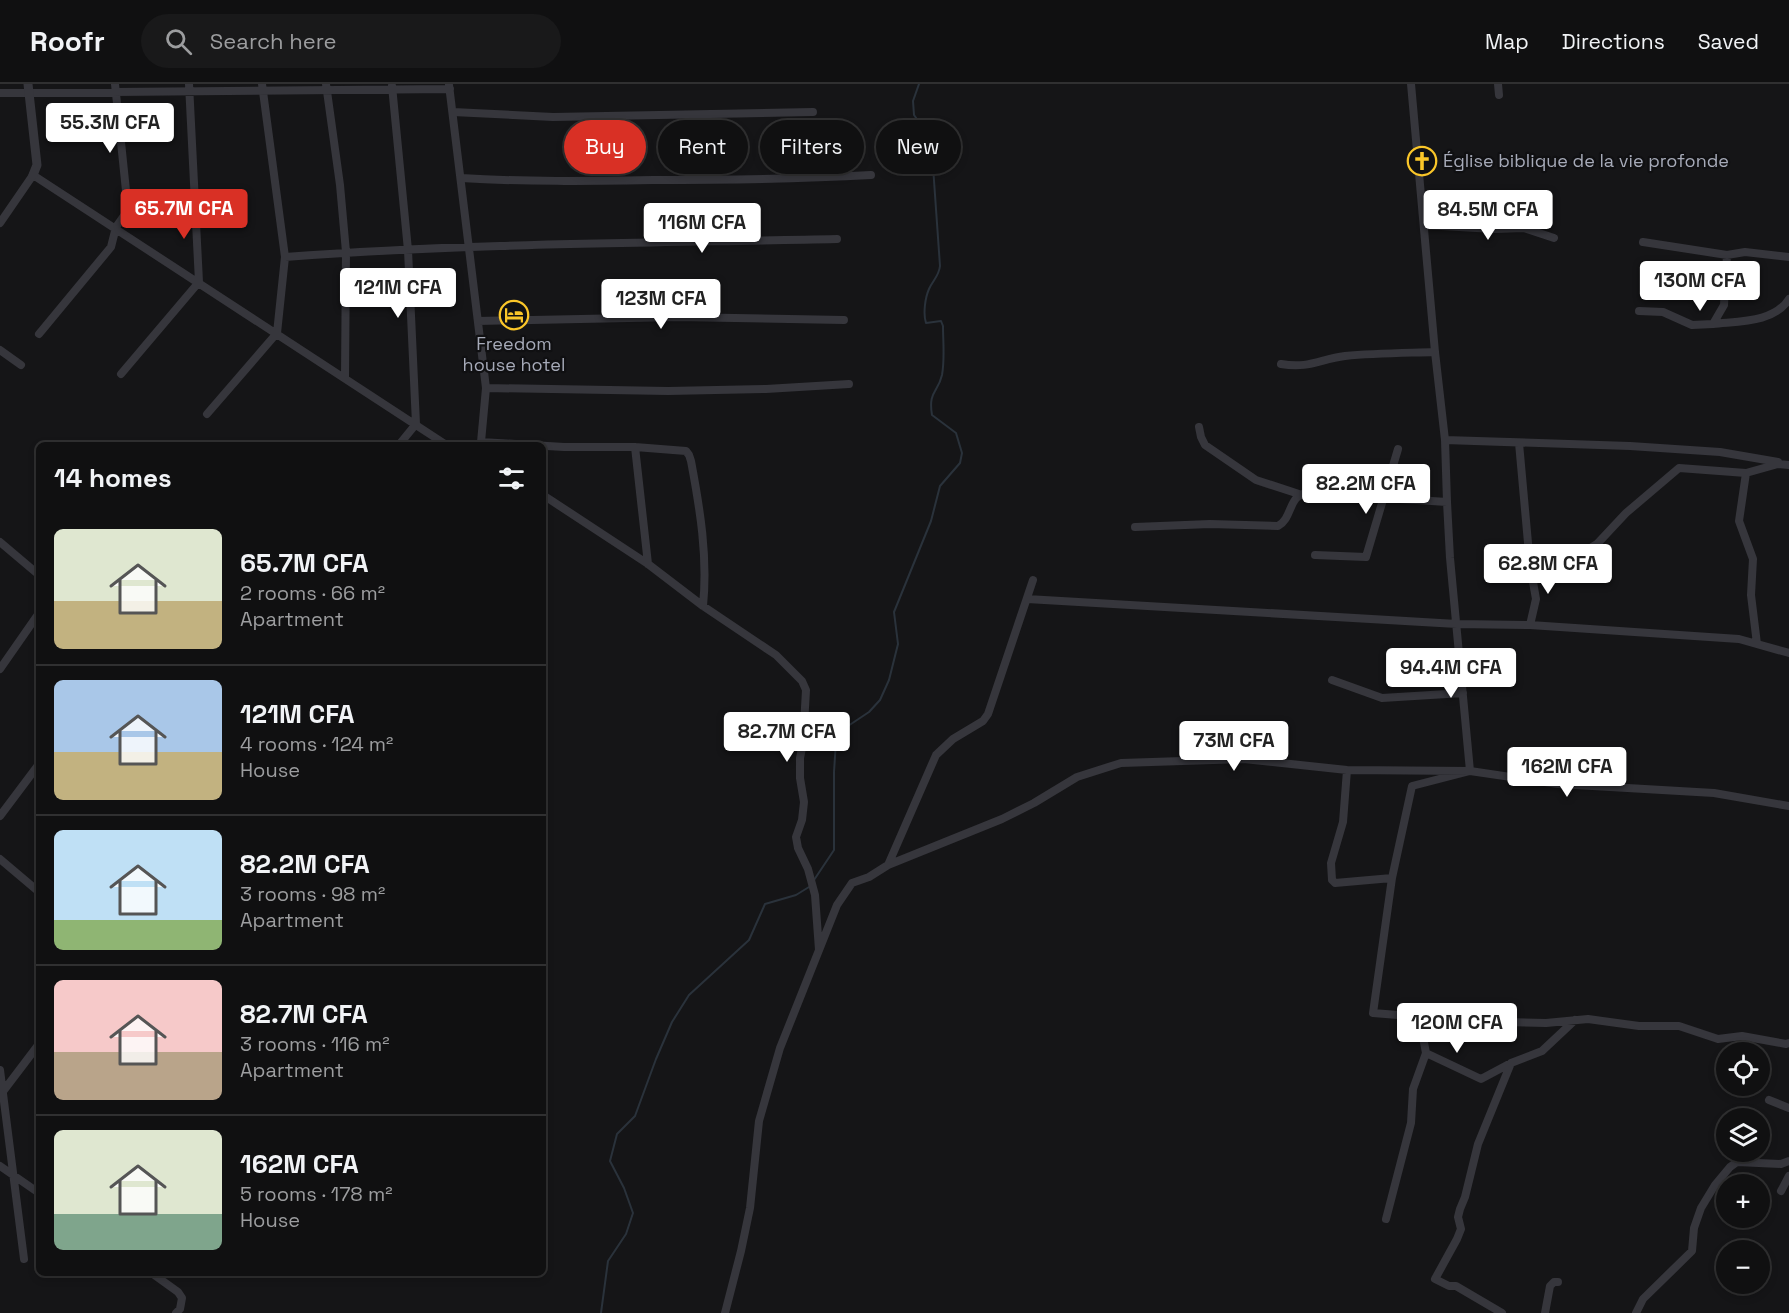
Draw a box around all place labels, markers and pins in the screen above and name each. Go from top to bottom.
pin: 55.3M CFA [41,103,179,154]
church icon: Église biblique de la vie profonde [1406,145,1438,177]
place label: Église biblique de la vie profonde [1443,149,1729,172]
pin: 65.7M CFA [115,189,253,240]
pin: 84.5M CFA [1419,190,1557,241]
pin: 116M CFA [640,203,764,254]
pin: 130M CFA [1638,261,1762,312]
pin: 121M CFA [336,268,460,319]
pin: 123M CFA [599,279,723,330]
hotel icon: Freedom house hotel [498,299,530,331]
place label: Freedom house hotel [463,332,565,376]
pin: 82.2M CFA [1297,464,1435,515]
pin: 62.8M CFA [1479,544,1617,595]
pin: 94.4M CFA [1382,648,1520,699]
pin: 82.7M CFA [718,712,856,763]
pin: 73M CFA [1179,721,1289,772]
pin: 162M CFA [1505,747,1629,798]
pin: 120M CFA [1395,1003,1519,1054]

